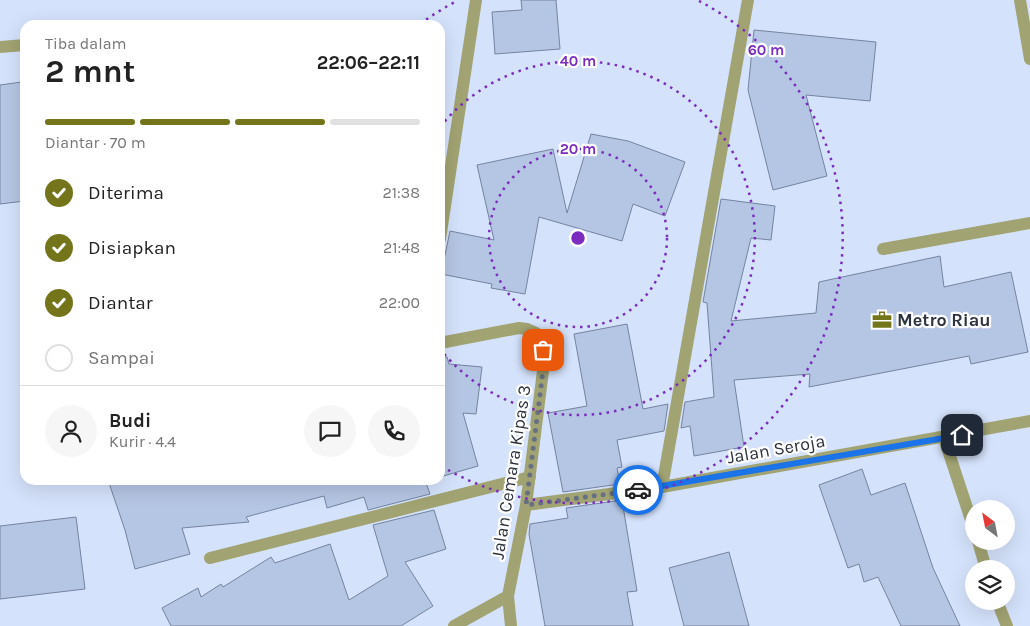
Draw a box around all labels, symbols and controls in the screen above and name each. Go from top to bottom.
text: Tiba dalam [45,34,126,53]
text: 60 m [748,41,784,59]
text: 22:06–22:11 [317,52,420,74]
text: 40 m [560,52,596,70]
text: 2 mnt [45,53,135,90]
text: Diantar · 70 m [45,133,146,152]
text: 20 m [560,140,596,158]
icon: check [45,179,73,207]
text: Diterima [88,182,164,204]
text: 21:38 [382,183,420,202]
centre of rings [569,229,587,247]
icon: check [45,234,73,262]
text: Disiapkan [88,237,176,259]
text: 21:48 [383,238,420,257]
icon: check [45,289,73,317]
text: Diantar [88,292,153,314]
text: 22:00 [379,293,420,312]
office icon: Metro Riau [871,309,893,331]
place label: Metro Riau [897,309,991,331]
pin [522,329,564,371]
icon: bag [529,336,557,364]
text: Sampai [88,347,155,369]
street label: Jalan Cemara Kipas 3 [486,383,536,561]
button: person [45,405,97,457]
button: chat [304,405,356,457]
button: phone [368,405,420,457]
text: Budi [109,410,151,432]
pin [941,414,983,456]
icon: home [948,421,976,449]
street label: Jalan Seroja [725,430,827,468]
text: Kurir · 4.4 [109,432,176,451]
courier [613,465,663,515]
icon: car [624,476,652,504]
north arrow [965,500,1015,550]
map controls [965,500,1015,610]
button: layers [965,560,1015,610]

